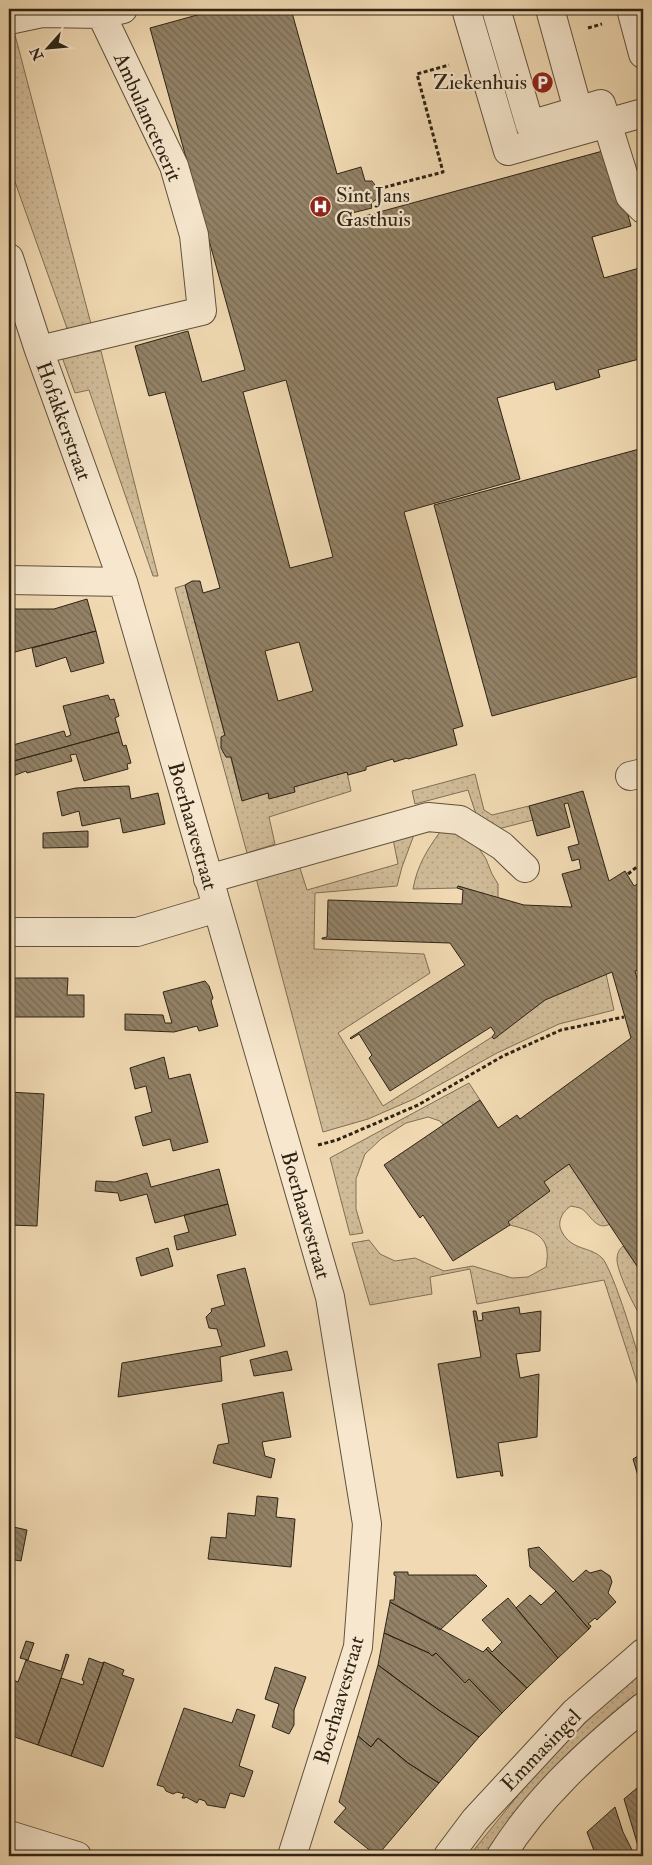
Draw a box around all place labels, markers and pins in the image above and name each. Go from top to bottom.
place label: Ziekenhuis [433,69,527,96]
parking icon: Ziekenhuis [531,70,555,94]
place label: Sint Jans Gasthuis [336,182,411,233]
hospital icon: Sint Jans Gasthuis [308,195,332,219]

